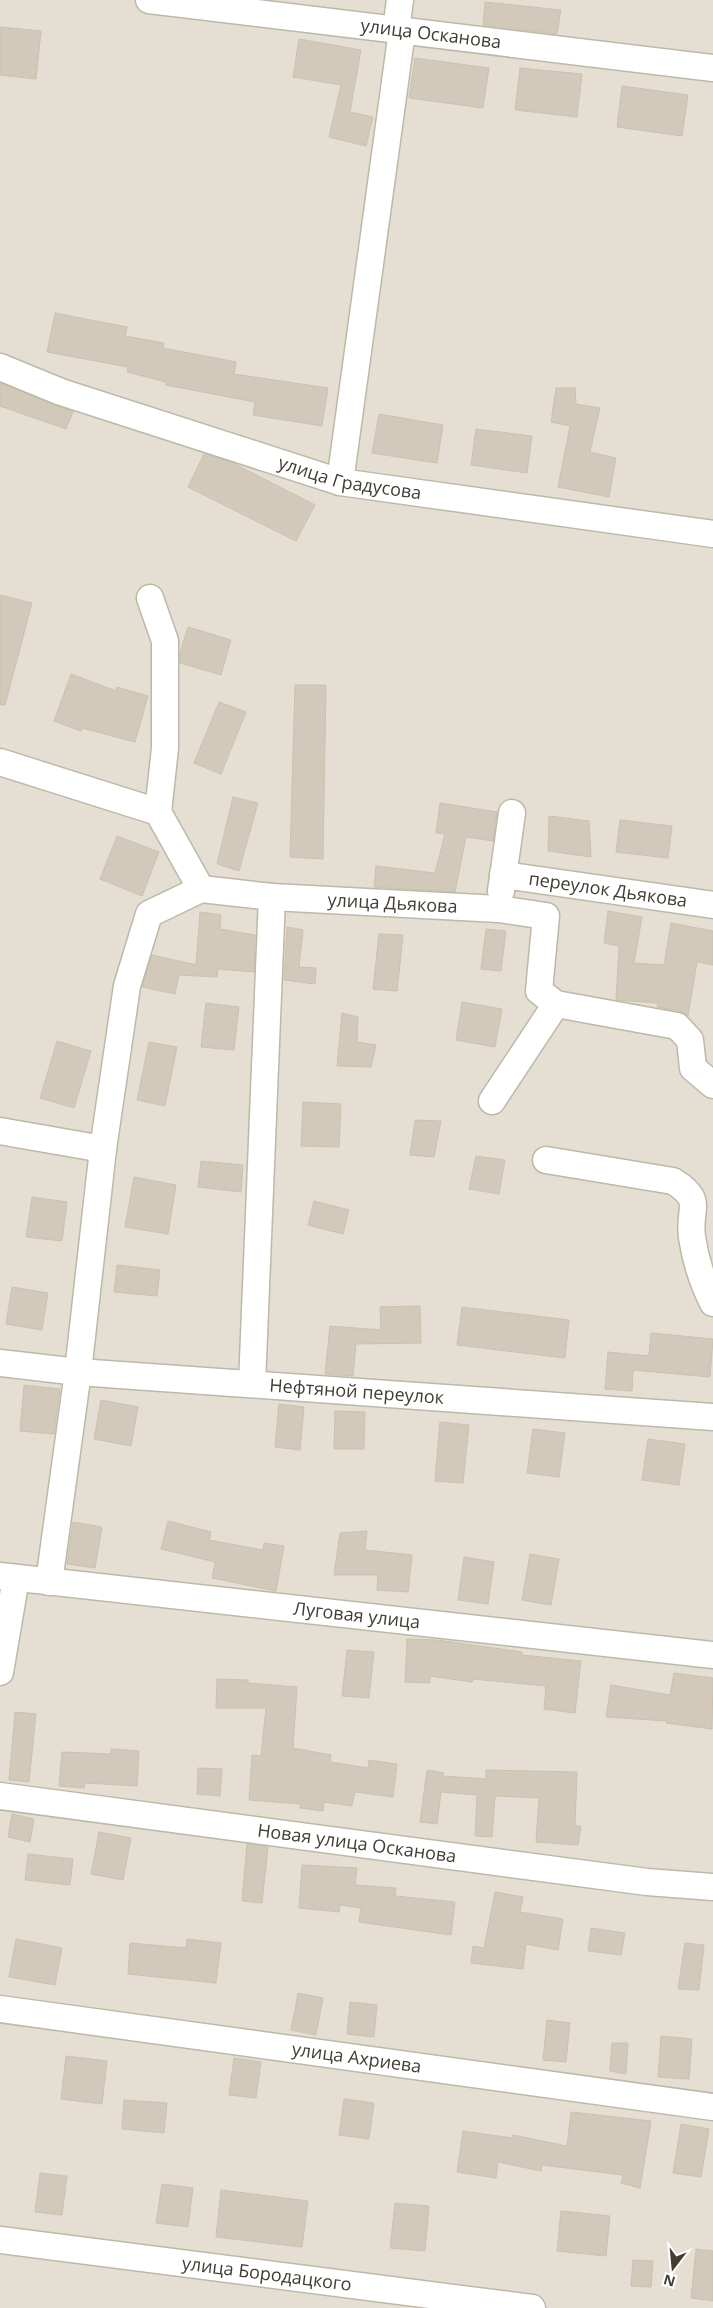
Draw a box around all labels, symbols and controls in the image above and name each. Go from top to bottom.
street label: улица Осканова [359,13,503,53]
street label: улица Градусова [275,450,423,504]
street label: переулок Дьякова [527,866,689,912]
street label: улица Дьякова [327,887,458,918]
street label: Нефтяной переулок [269,1373,446,1409]
street label: Луговая улица [292,1596,422,1633]
street label: Новая улица Осканова [256,1817,458,1868]
street label: улица Ахриева [290,2036,423,2078]
north arrow [648,2243,698,2293]
street label: улица Бородацкого [181,2250,353,2296]
text: N [661,2270,677,2292]

